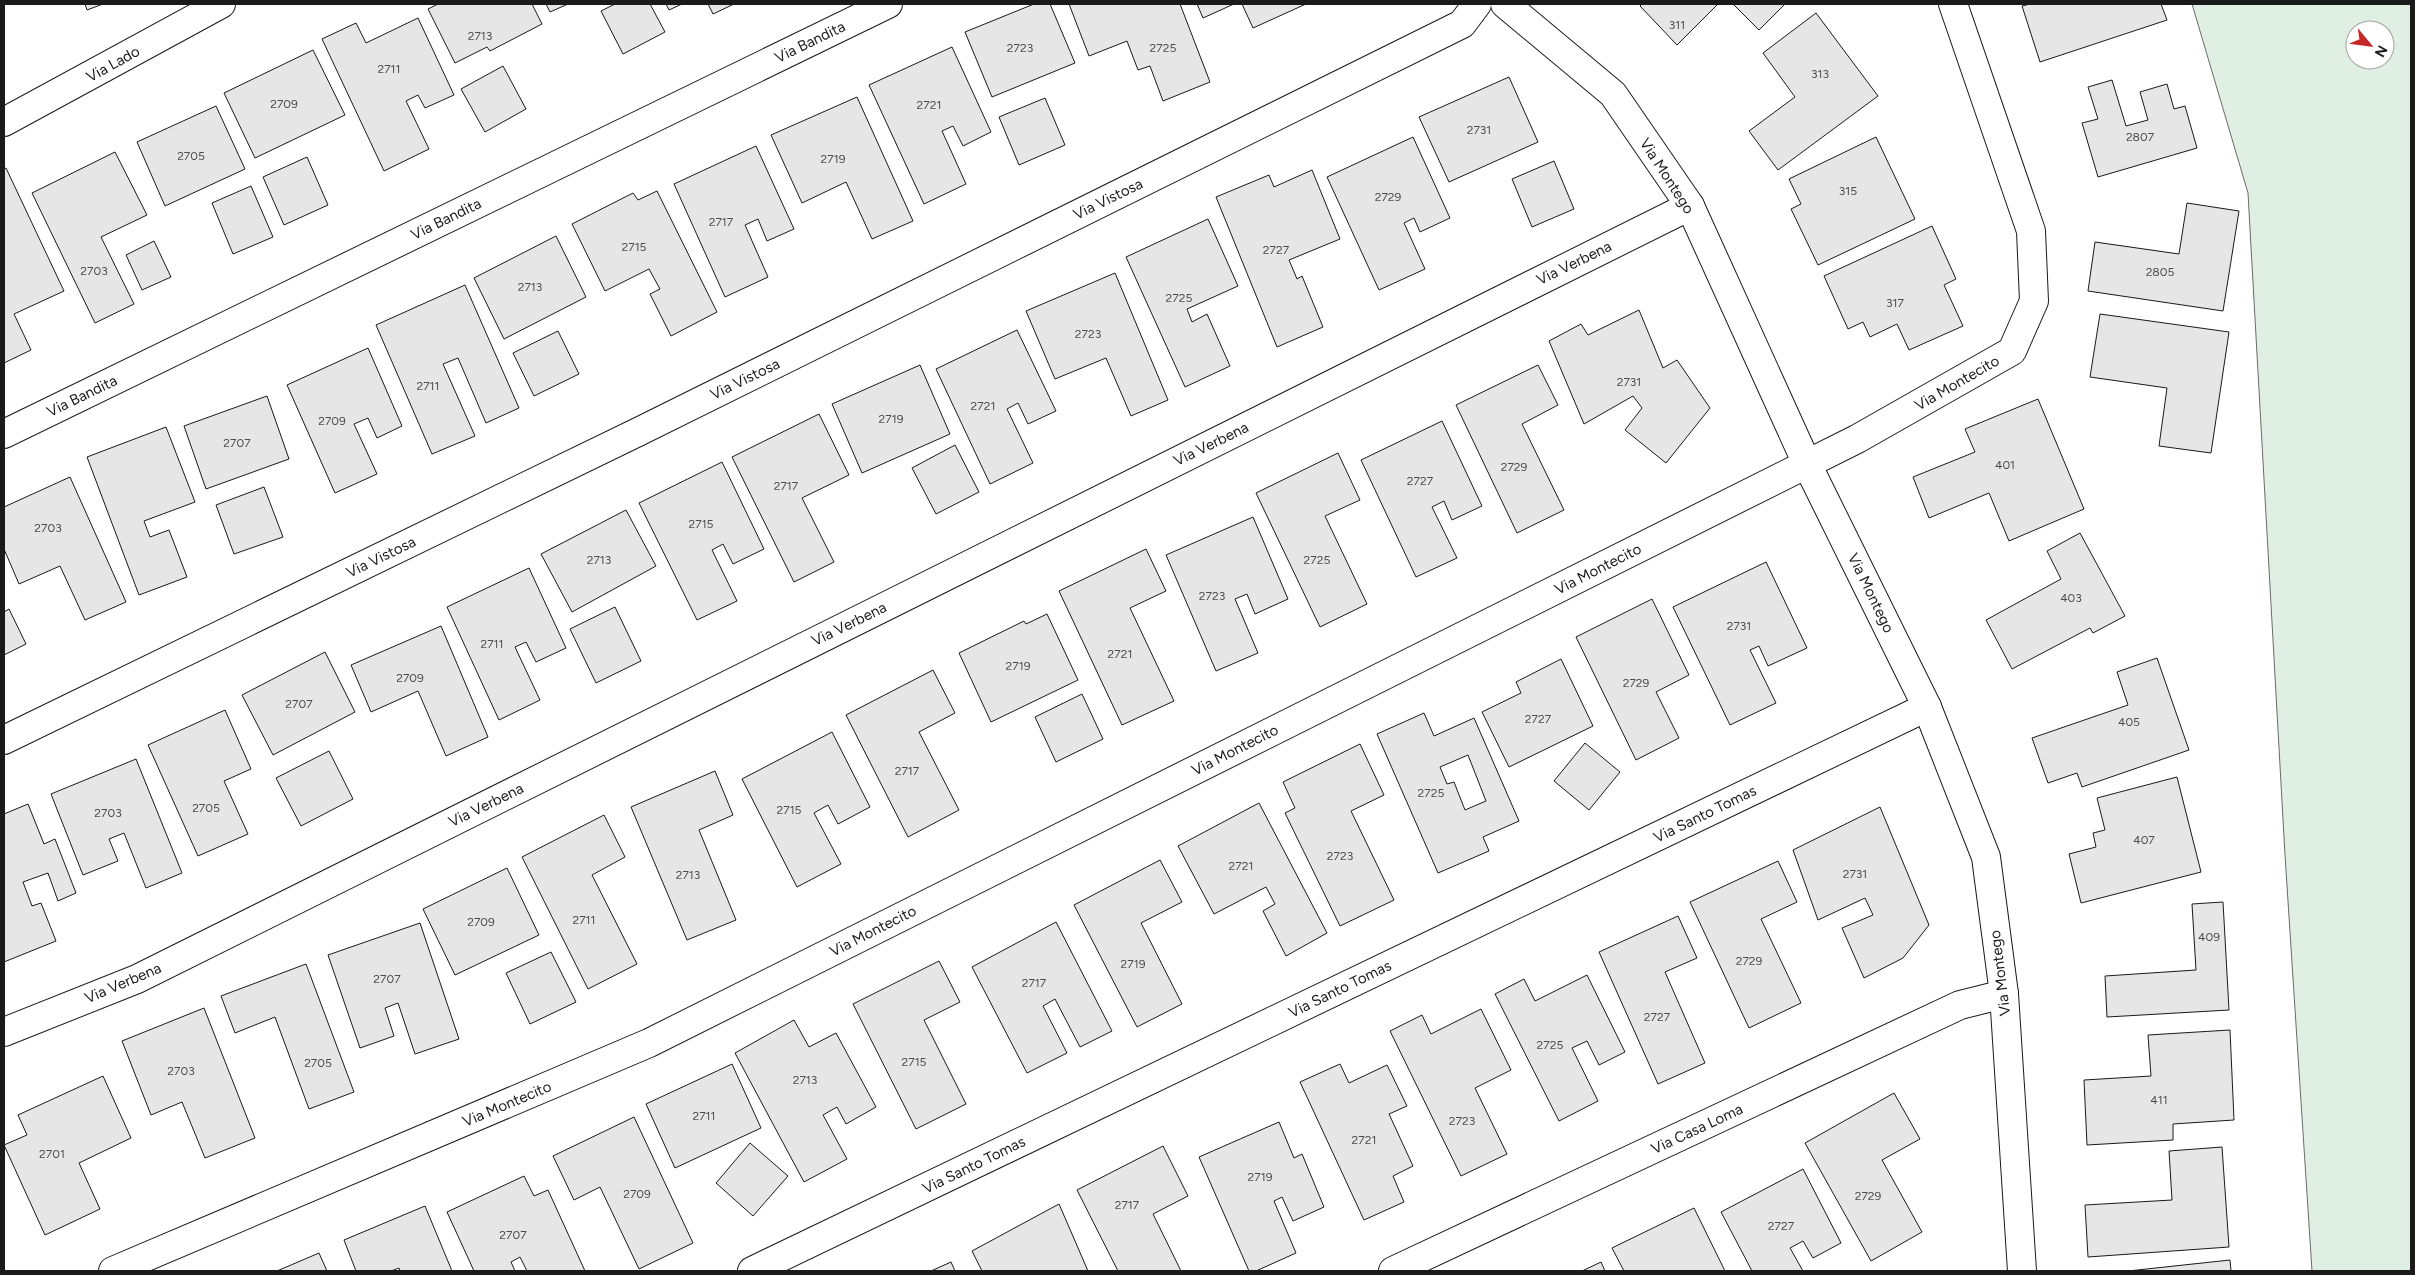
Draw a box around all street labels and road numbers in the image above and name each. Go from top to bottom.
street label: Via Bandita [772,17,848,67]
street label: Via Lado [83,42,143,86]
street label: Via Montego [1636,135,1698,217]
street label: Via Vistosa [1070,174,1146,224]
street label: Via Bandita [408,194,484,244]
street label: Via Verbena [1534,237,1614,289]
street label: Via Montecito [1911,351,2003,414]
street label: Via Vistosa [707,354,783,404]
street label: Via Bandita [44,371,120,421]
street label: Via Verbena [1171,418,1251,470]
street label: Via Vistosa [343,532,419,582]
street label: Via Montecito [1552,539,1645,599]
street label: Via Montego [1844,550,1898,636]
street label: Via Verbena [809,598,889,650]
street label: Via Montecito [1189,720,1282,780]
street label: Via Verbena [446,779,526,831]
street label: Via Santo Tomas [1651,781,1759,847]
street label: Via Montecito [827,901,920,961]
street label: Via Montego [1986,929,2014,1017]
street label: Via Santo Tomas [1286,956,1394,1022]
street label: Via Verbena [82,959,164,1007]
street label: Via Montecito [460,1077,554,1131]
street label: Via Casa Loma [1648,1100,1746,1158]
street label: Via Santo Tomas [920,1132,1028,1198]

